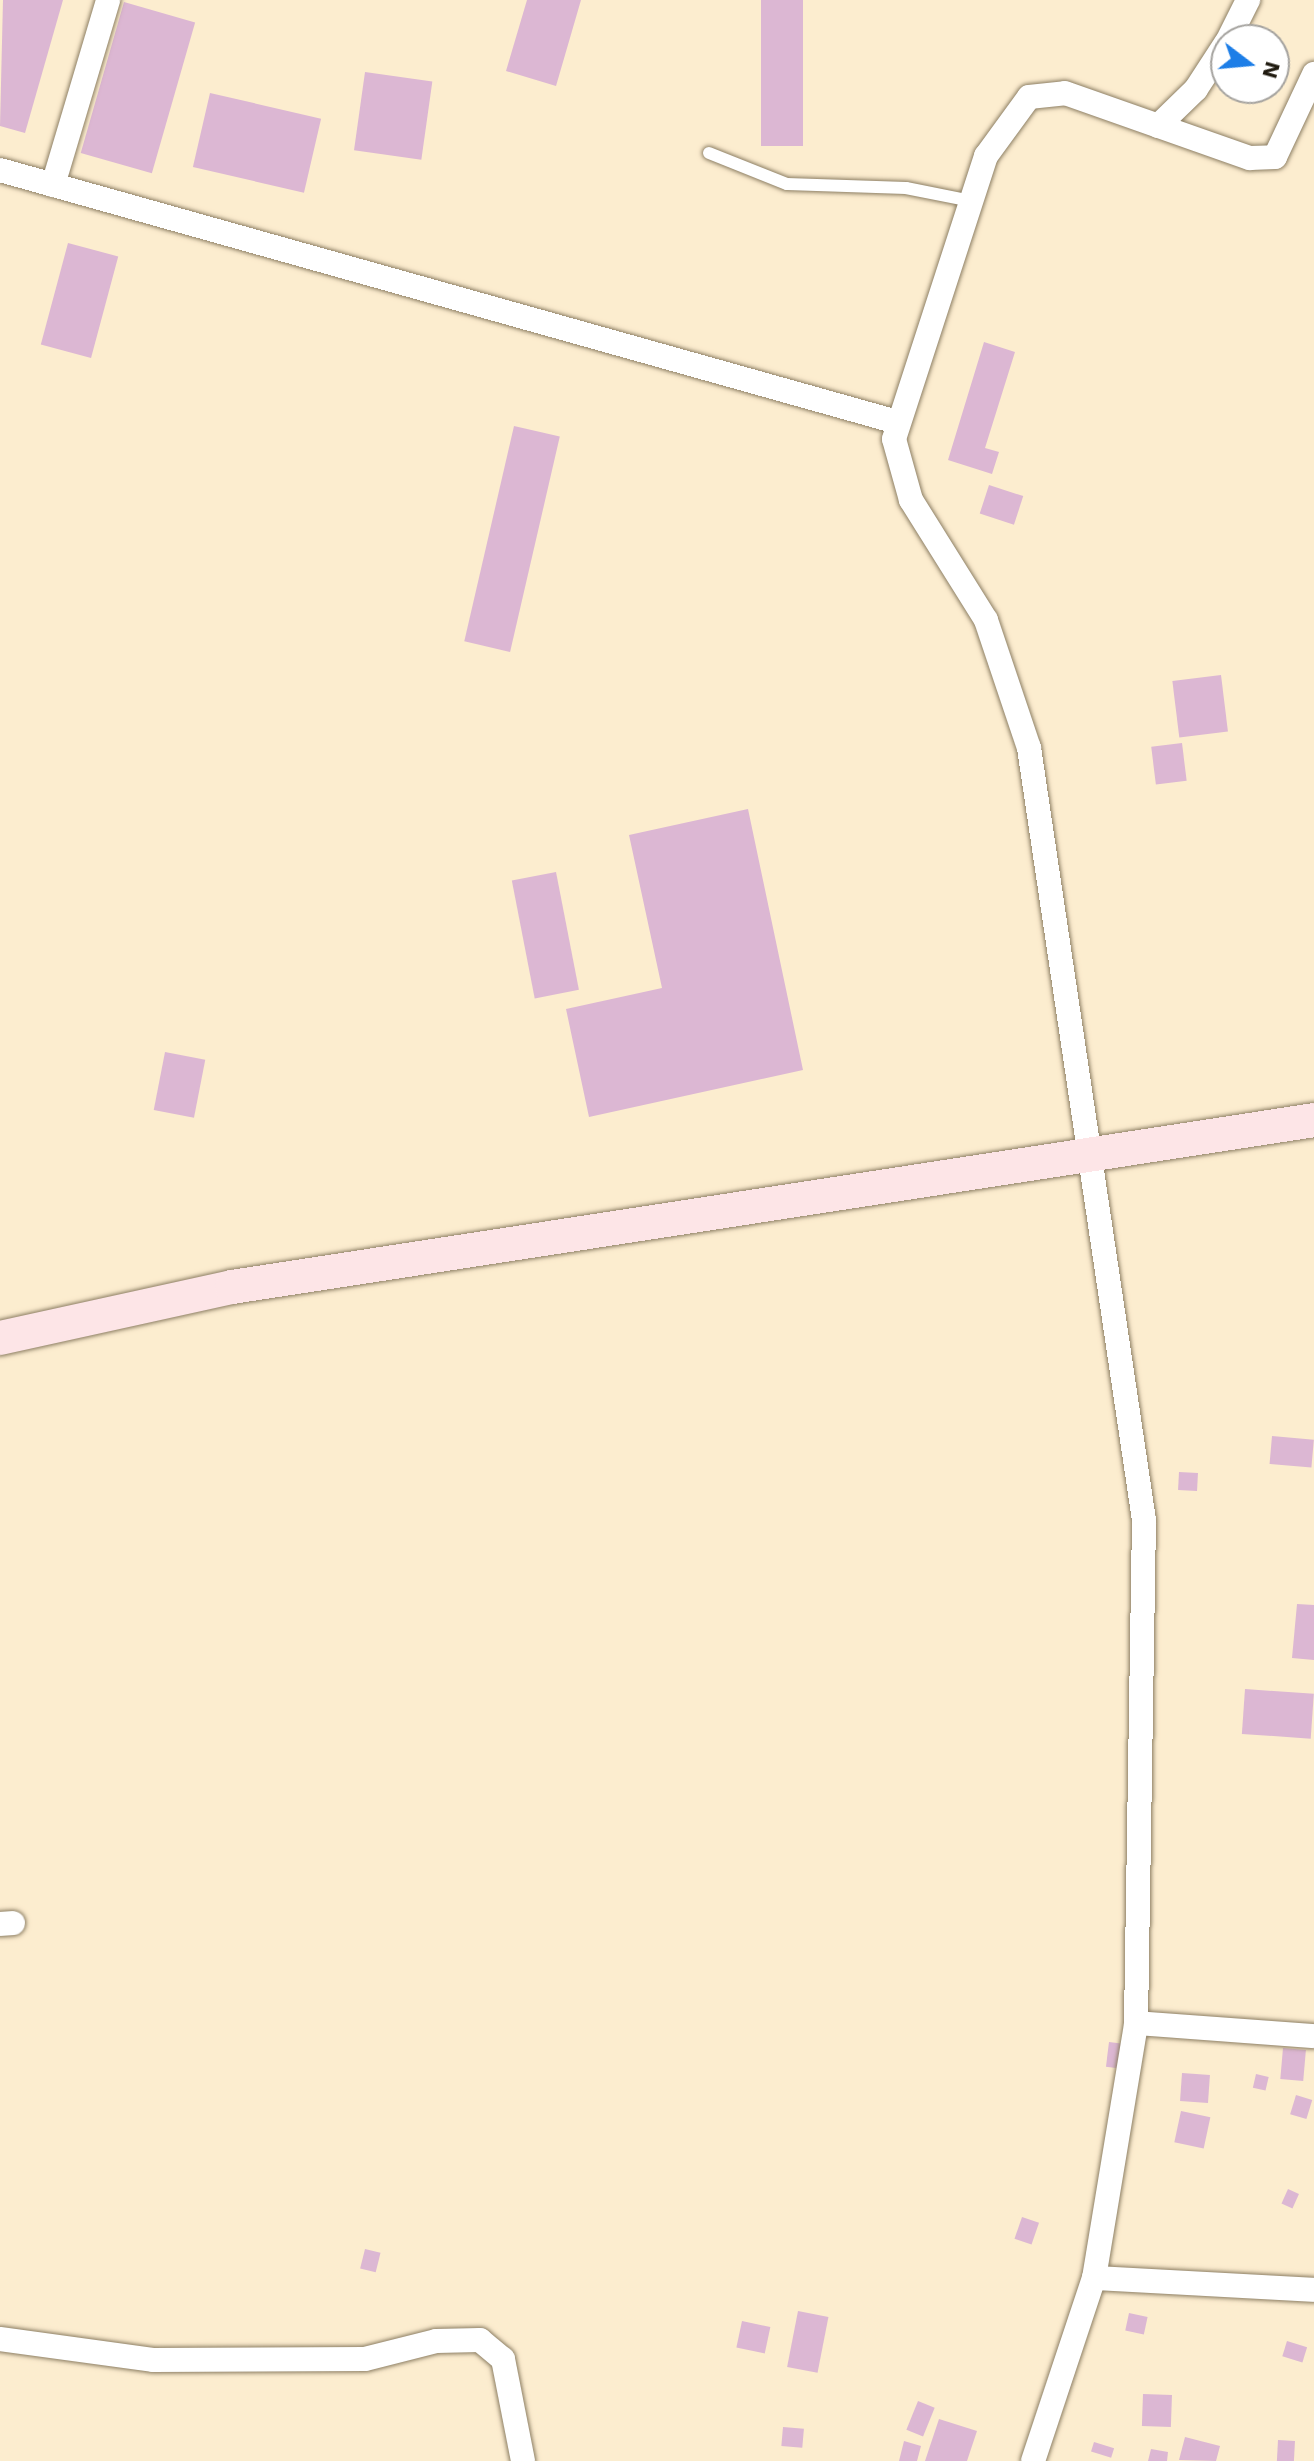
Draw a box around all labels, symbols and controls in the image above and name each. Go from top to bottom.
north arrow [1210,24,1290,104]
text: N [1257,59,1286,81]

